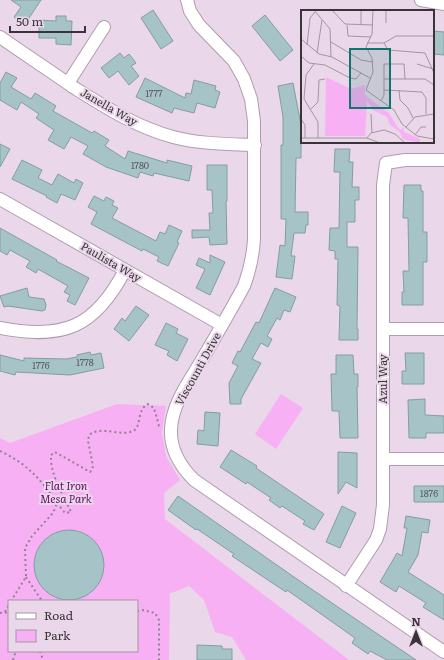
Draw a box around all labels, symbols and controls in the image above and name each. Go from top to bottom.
scale bar [10,8,85,34]
inset map [301,10,434,143]
text: 50 m [16,12,43,30]
street label: Janella Way [78,83,141,129]
house number: 1777 [145,86,163,100]
house number: 1780 [131,158,149,172]
street label: Paulista Way [78,237,145,285]
street label: Viscounti Drive [170,329,224,408]
street label: Azul Way [374,353,390,404]
house number: 1778 [76,355,94,369]
house number: 1776 [32,358,50,372]
park label: Flat Iron Mesa Park [40,477,92,506]
house number: 1876 [420,486,438,500]
legend [8,600,138,652]
text: Road [44,606,74,624]
north arrow [396,612,436,652]
text: N [411,613,421,629]
text: Park [44,626,71,644]

